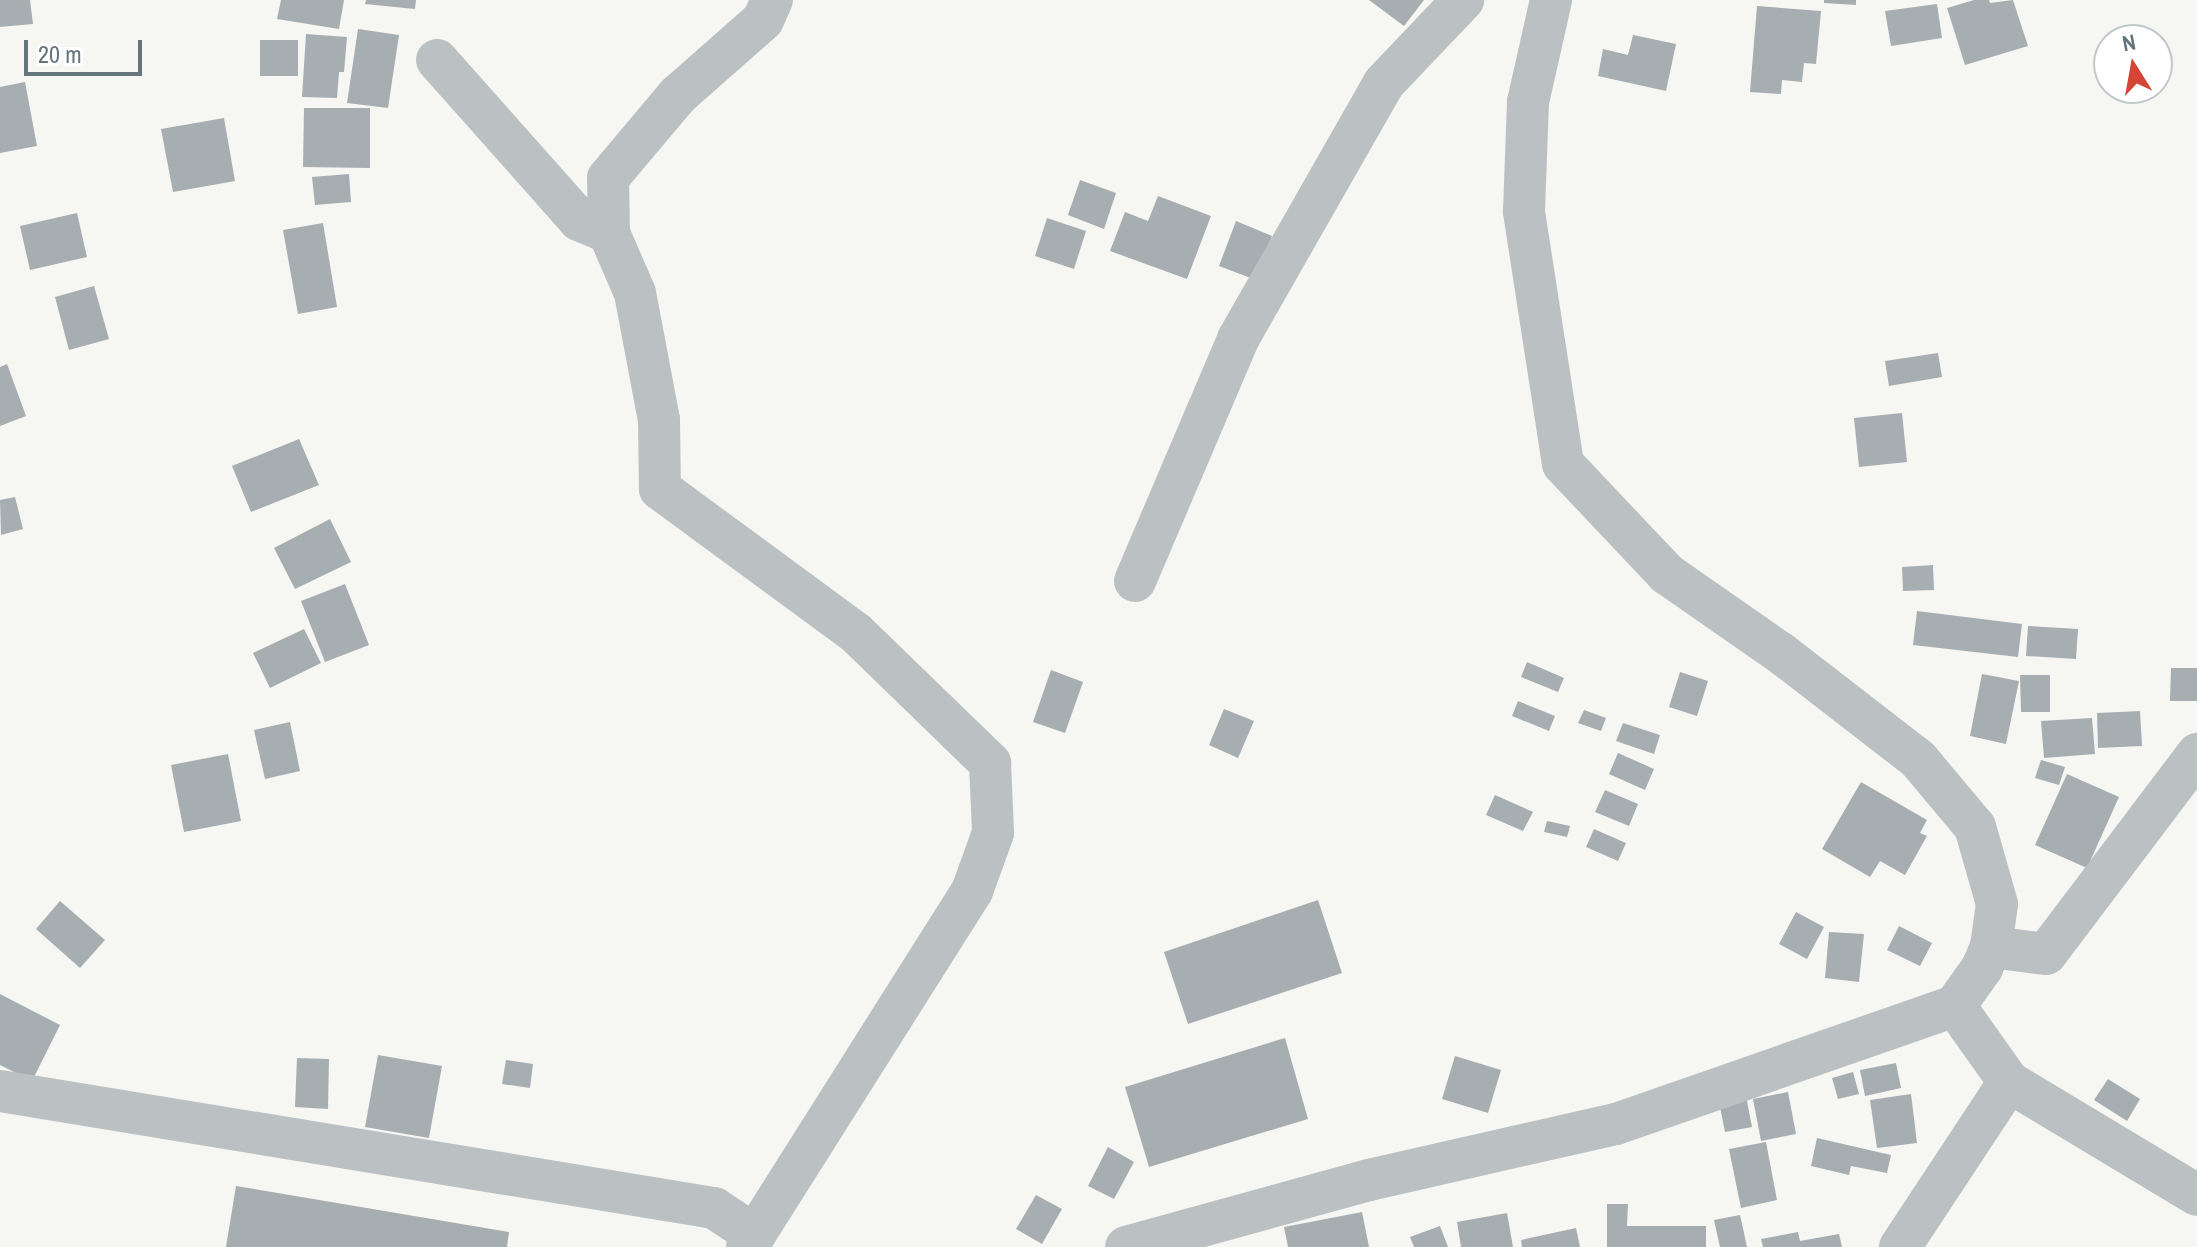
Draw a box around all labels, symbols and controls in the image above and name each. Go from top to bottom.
scale bar [28,24,146,74]
north arrow [2093,24,2173,104]
text: N [2120,26,2138,58]
text: 20 m [38,38,82,70]

